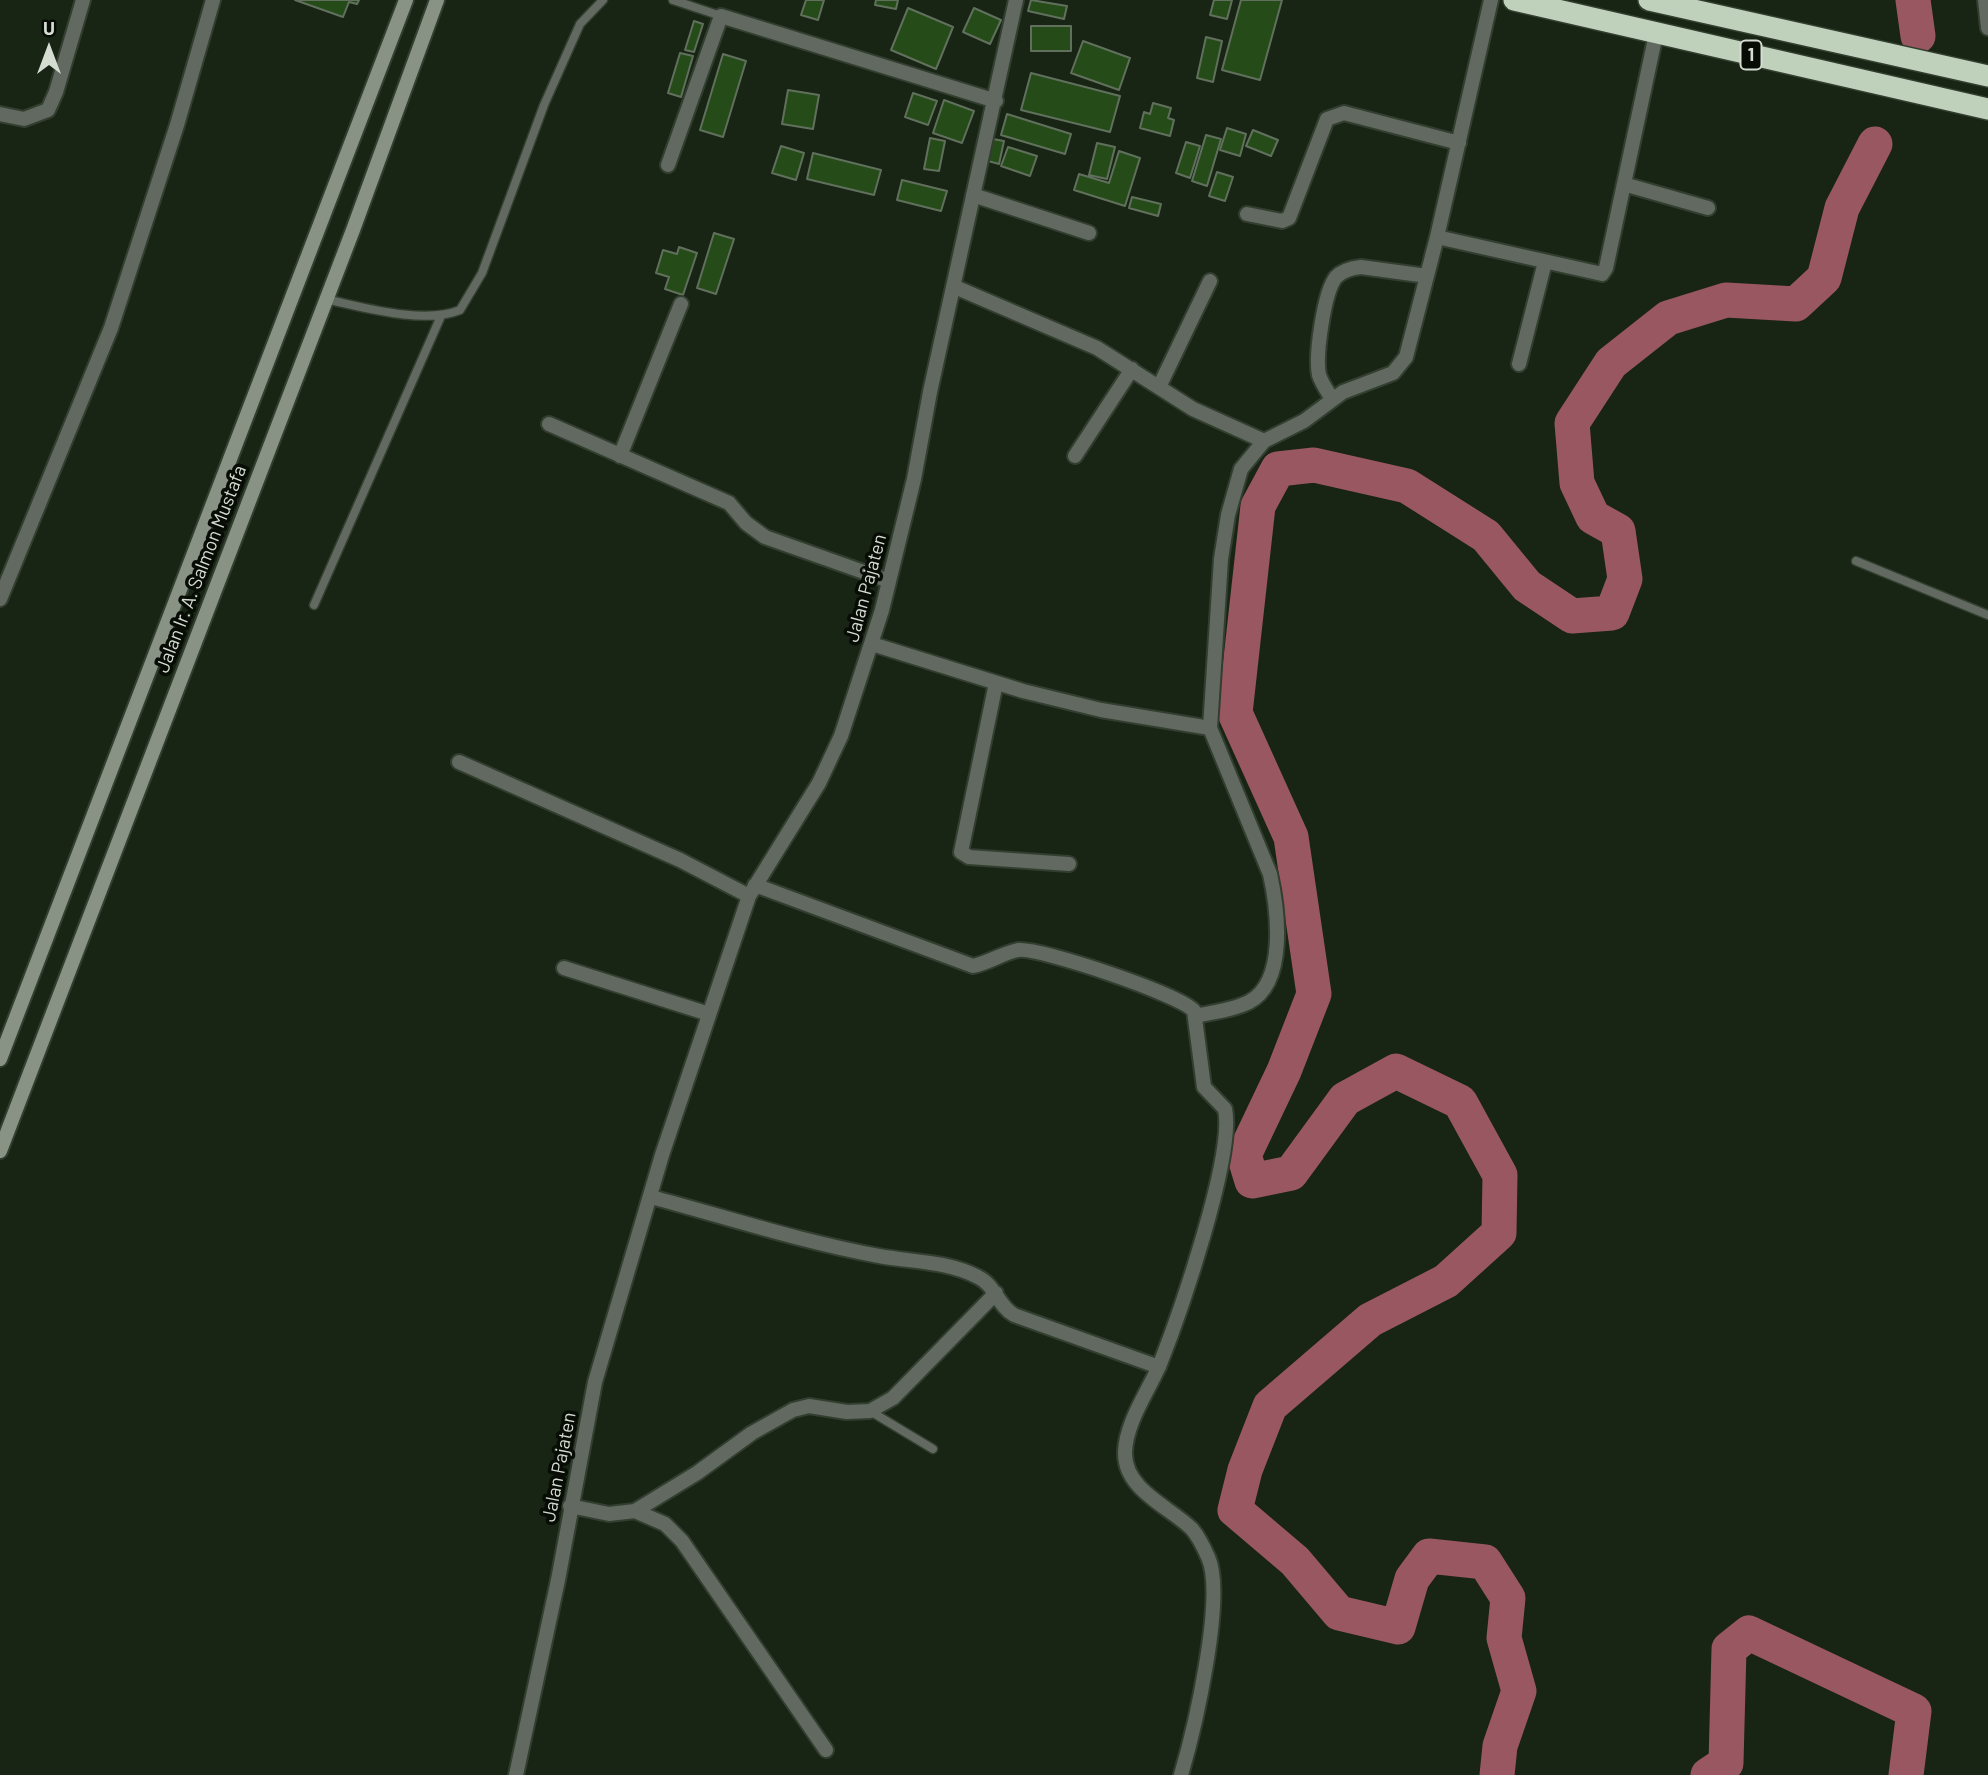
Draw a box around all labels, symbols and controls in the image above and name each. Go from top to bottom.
north arrow [14,14,84,84]
text: U [43,16,55,39]
road number: 1 [1740,40,1762,70]
street label: Jalan Ir. A. Salmon Mustafa [151,462,251,676]
street label: Jalan Pajaten [841,531,891,645]
street label: Jalan Pajaten [537,1410,581,1524]

